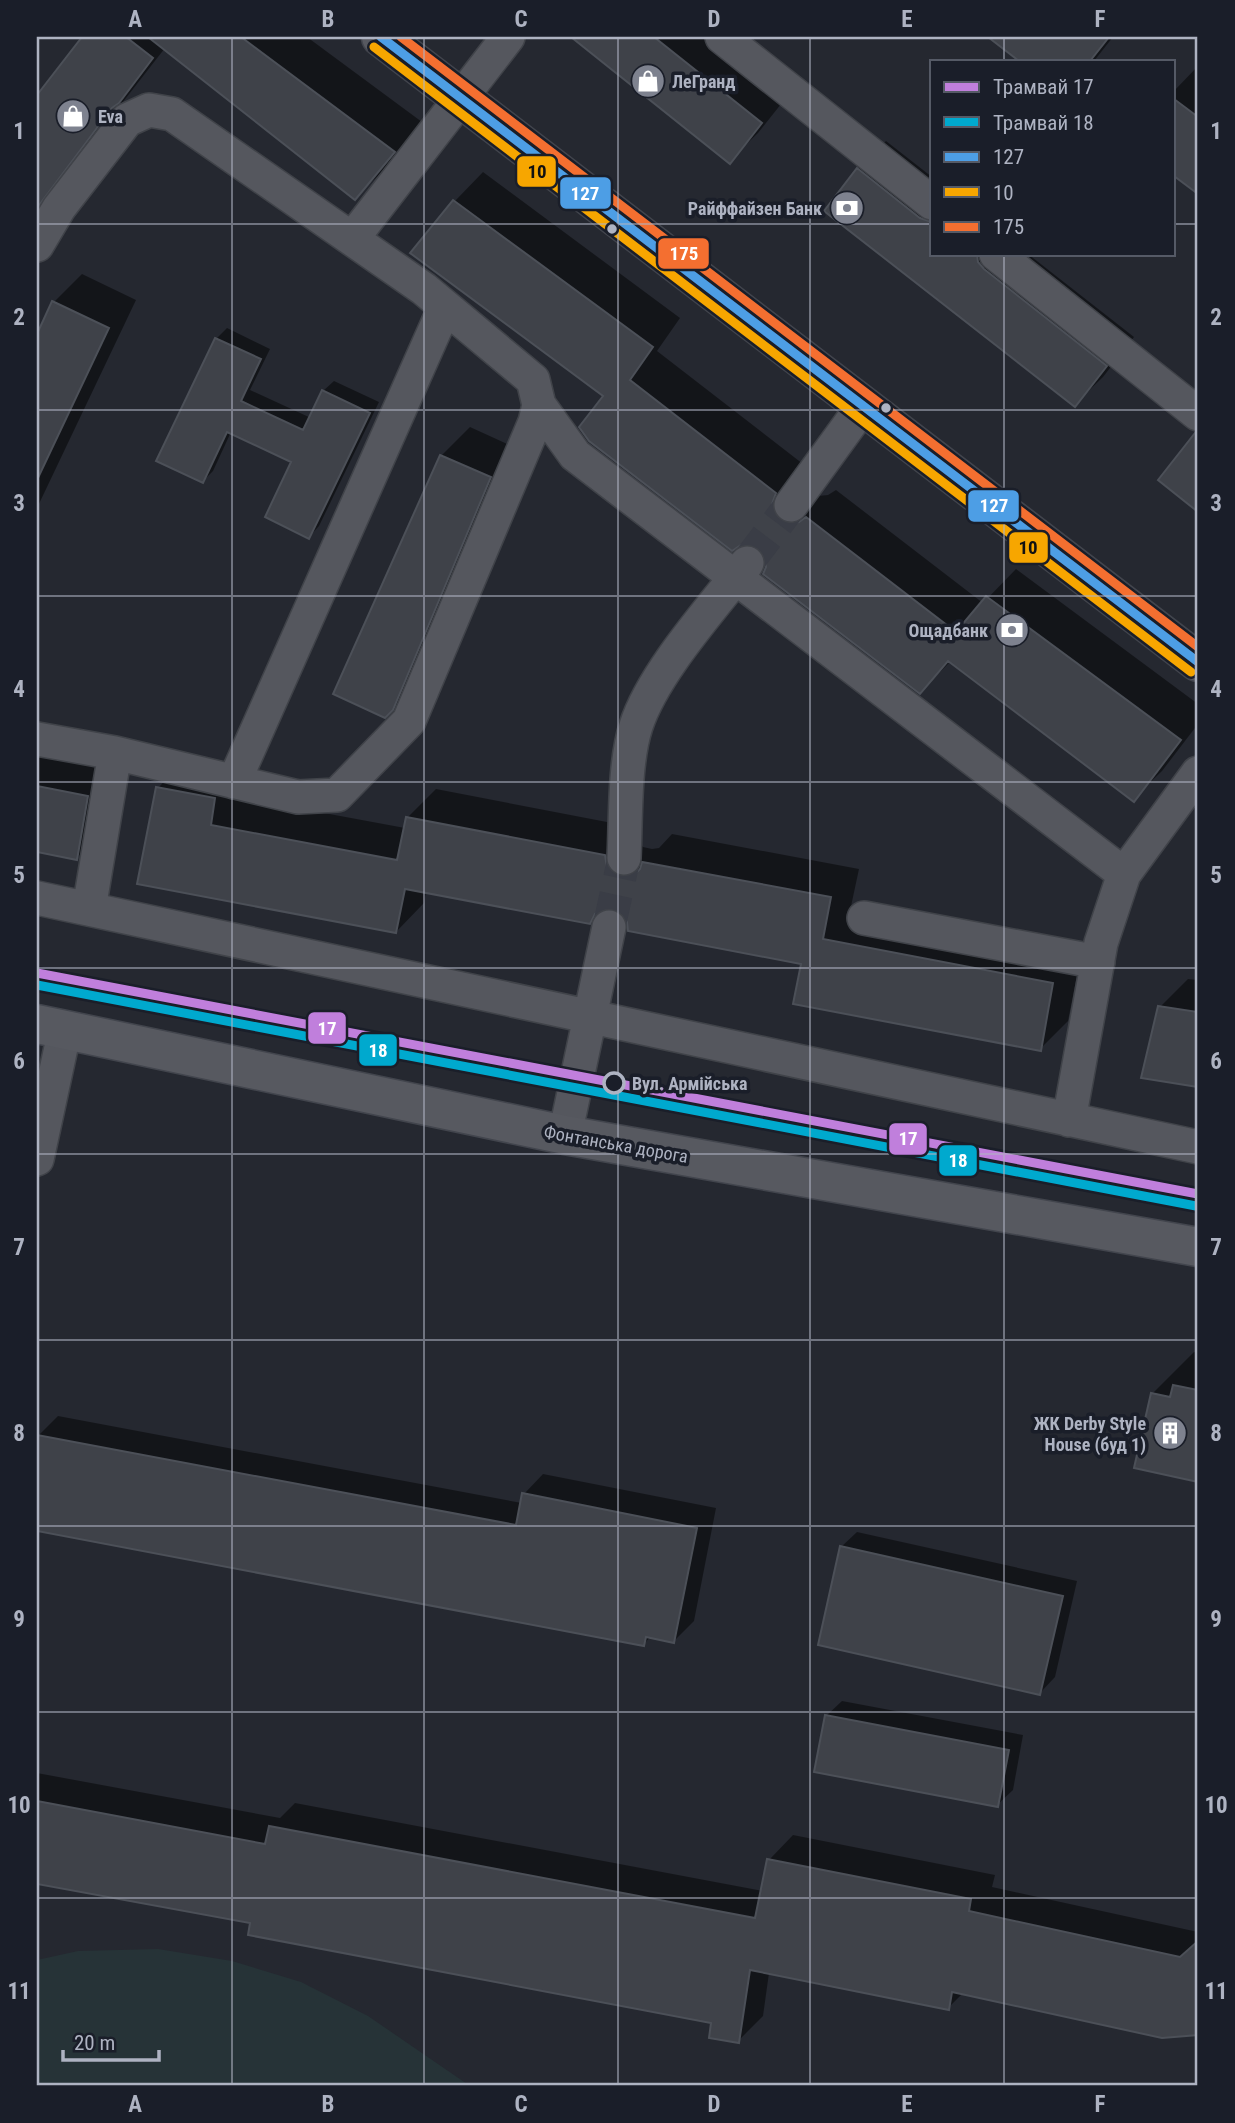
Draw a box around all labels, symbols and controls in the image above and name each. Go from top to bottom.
text: A [128,6,142,33]
text: B [322,6,334,33]
text: C [514,6,528,33]
text: D [708,6,721,33]
text: E [901,6,913,33]
text: F [1095,6,1106,33]
legend [930,60,1176,256]
shop icon: ЛеГранд [629,62,667,100]
place label: ЛеГранд [672,71,736,92]
text: Трамвай 17 [993,75,1094,99]
shop icon: Eva [54,97,92,135]
place label: Eva [98,106,123,127]
text: Трамвай 18 [993,111,1094,135]
text: 1 [13,118,25,145]
text: 1 [1210,118,1222,145]
text: 127 [993,145,1024,169]
line badge: 10 [516,155,557,188]
text: 10 [527,160,547,183]
line badge: 127 [559,176,612,210]
text: 10 [993,181,1014,205]
text: 127 [571,182,599,205]
bank icon: Райффайзен Банк [828,189,866,227]
place label: Райффайзен Банк [688,198,822,219]
text: 175 [993,215,1024,239]
unlabelled marker [605,222,619,236]
line badge: 175 [657,237,710,270]
text: 175 [670,242,698,265]
text: 2 [13,304,25,331]
text: 2 [1210,304,1222,331]
unlabelled marker [879,401,893,415]
line badge: 127 [967,489,1020,523]
text: 3 [13,490,25,517]
text: 3 [1210,490,1222,517]
text: 127 [980,494,1008,517]
line badge: 10 [1008,531,1049,564]
text: 10 [1018,536,1038,559]
bank icon: Ощадбанк [993,611,1031,649]
place label: Ощадбанк [909,620,988,641]
text: 4 [13,676,25,703]
text: 4 [1210,676,1222,703]
text: 5 [13,862,25,889]
text: 5 [1210,862,1222,889]
line badge: 17 [307,1011,347,1045]
text: 17 [317,1017,337,1040]
line badge: 18 [358,1033,398,1067]
text: 18 [368,1039,388,1062]
text: 6 [13,1048,25,1075]
text: 6 [1210,1048,1222,1075]
marker: Вул. Армійська [603,1072,625,1094]
place label: Вул. Армійська [632,1073,748,1094]
street label: Фонтанська дорога [542,1121,690,1167]
line badge: 17 [888,1122,928,1156]
text: 17 [898,1127,918,1150]
line badge: 18 [938,1144,978,1177]
text: 18 [948,1149,968,1172]
text: 7 [13,1234,25,1261]
text: 7 [1210,1234,1222,1261]
place label: ЖК Derby Style House (буд 1) [1034,1413,1146,1456]
building icon: ЖК Derby Style House (буд 1) [1151,1414,1189,1452]
text: 8 [13,1420,25,1447]
text: 8 [1210,1420,1222,1447]
text: 9 [13,1606,25,1633]
text: 9 [1210,1606,1222,1633]
text: 10 [7,1792,31,1819]
text: 10 [1204,1792,1228,1819]
text: 11 [7,1978,31,2005]
text: 11 [1204,1978,1228,2005]
scale bar [63,2018,159,2062]
text: 20 m [74,2031,115,2055]
text: A [128,2091,142,2118]
text: B [322,2091,334,2118]
text: C [514,2091,528,2118]
text: D [708,2091,721,2118]
text: E [901,2091,913,2118]
text: F [1095,2091,1106,2118]

